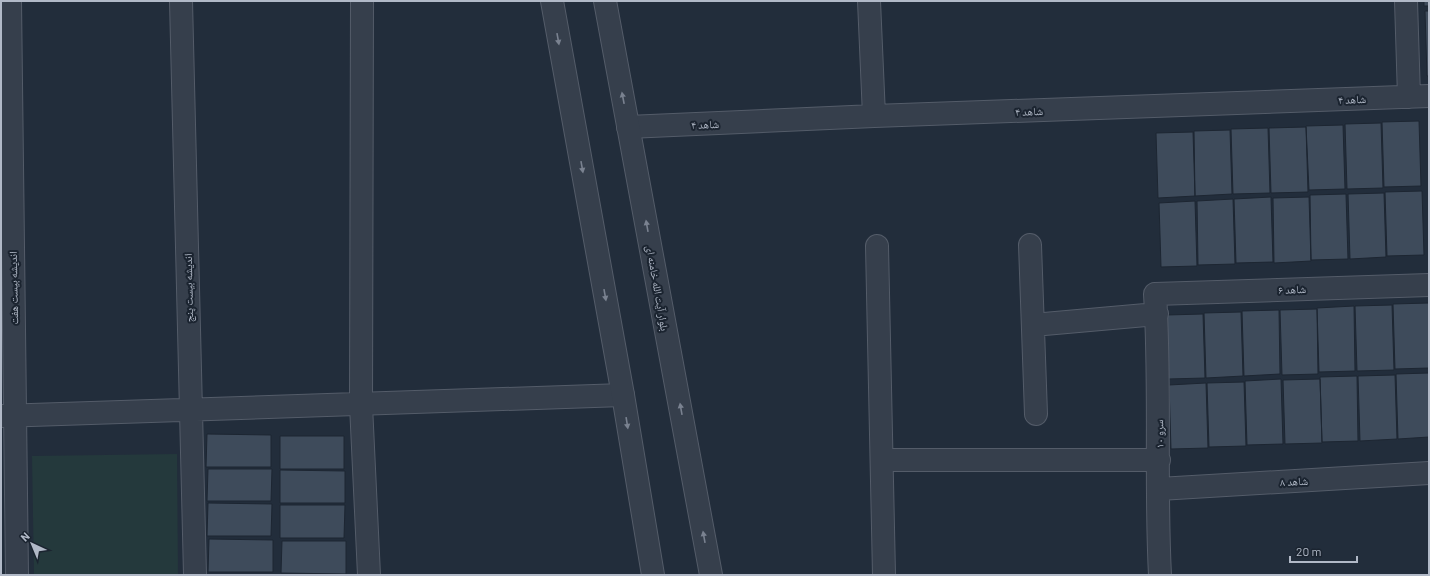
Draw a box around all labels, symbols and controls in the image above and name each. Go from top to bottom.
one-way arrow [556,33,562,45]
one-way arrow [620,92,626,104]
street label: شاهد ۴ [1338,92,1366,106]
street label: شاهد ۴ [1015,104,1043,118]
street label: شاهد ۴ [691,117,719,131]
one-way arrow [579,161,585,173]
one-way arrow [644,220,650,232]
street label: بلوار آیت الله خامنه ای [643,244,672,332]
street label: اندیشه بیست هفت [6,251,20,325]
street label: اندیشه بیست پنج [181,253,196,323]
street label: شاهد ۶ [1278,282,1306,296]
one-way arrow [602,289,608,301]
one-way arrow [677,403,683,415]
one-way arrow [625,417,631,429]
street label: سرو ۱۰ [1152,419,1166,449]
street label: شاهد ۸ [1280,474,1308,488]
north arrow [12,524,52,564]
text: N [18,529,32,544]
one-way arrow [701,531,707,543]
scale bar [1290,538,1357,564]
text: 20 m [1296,544,1322,558]

